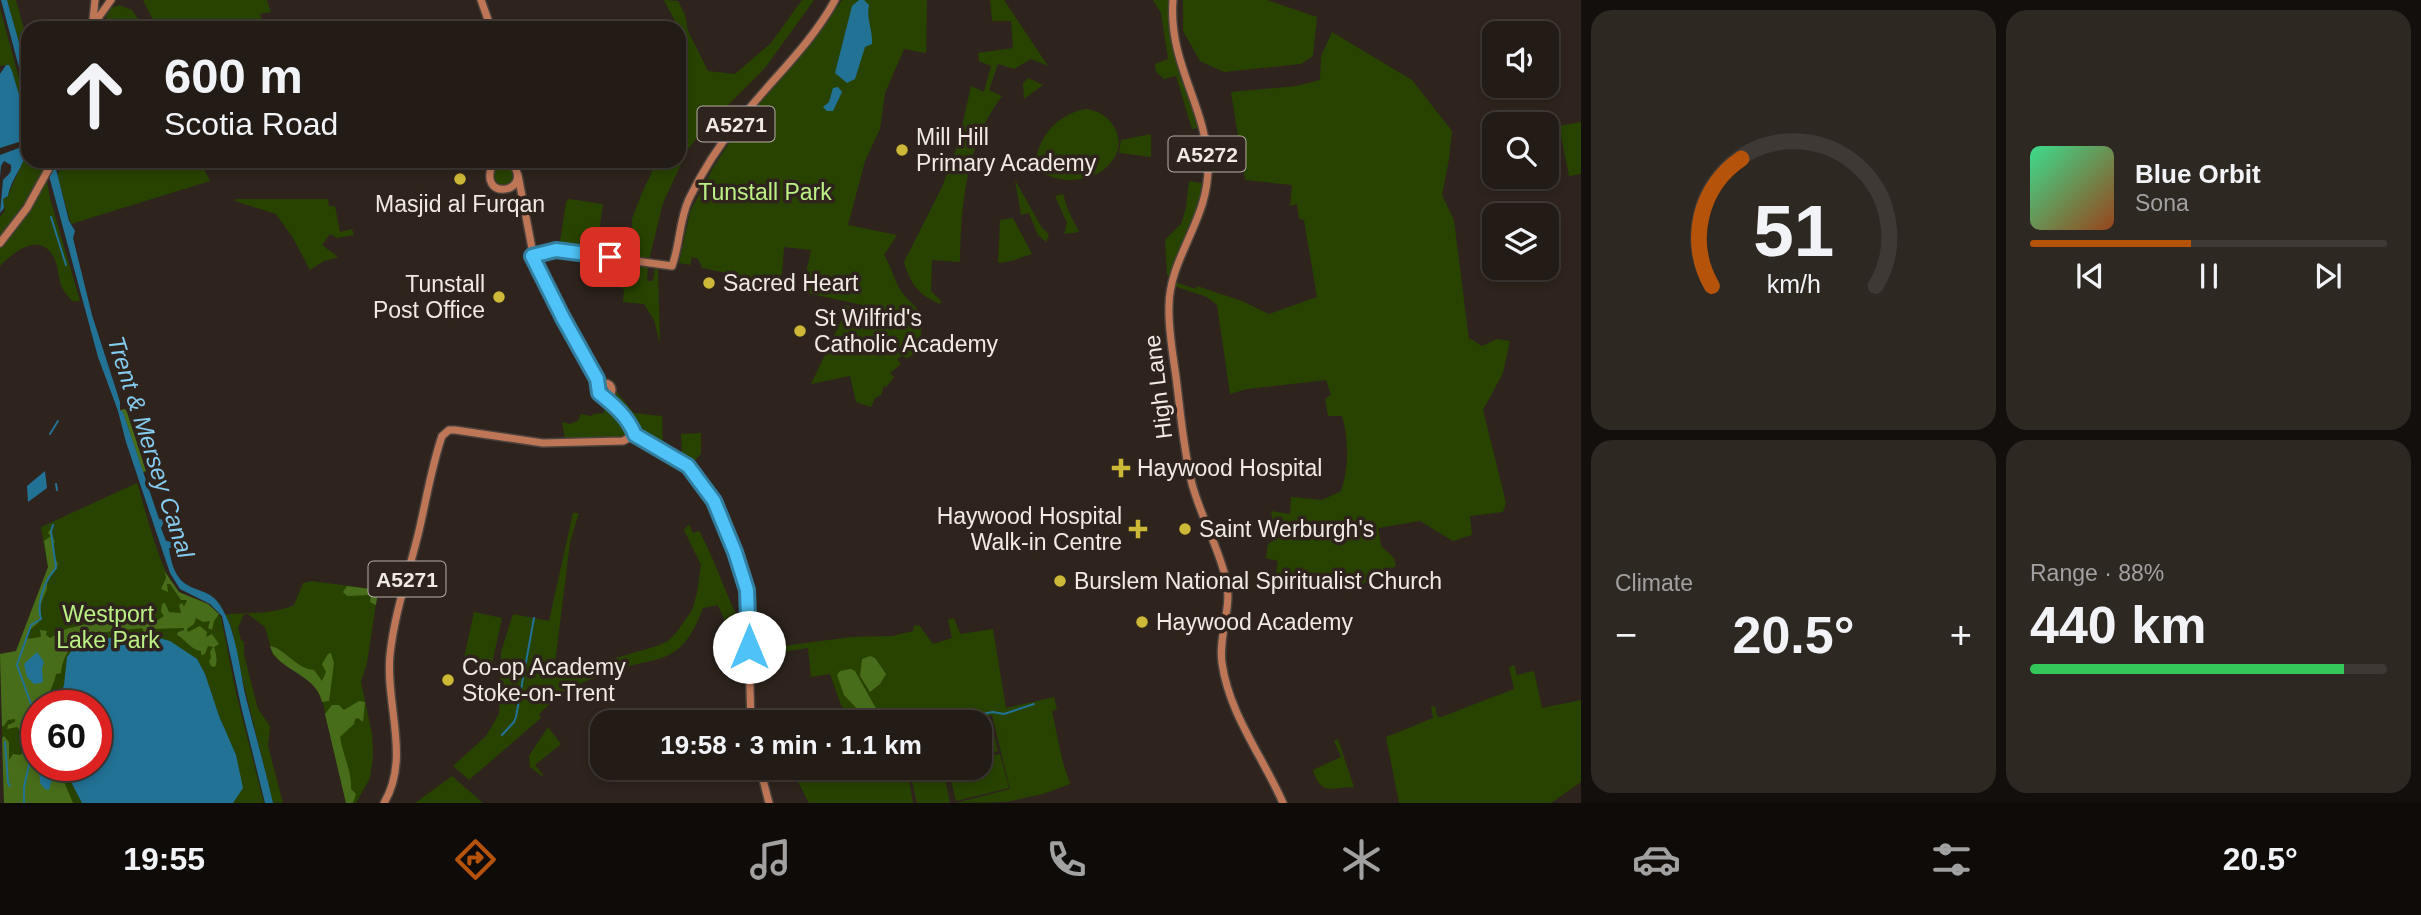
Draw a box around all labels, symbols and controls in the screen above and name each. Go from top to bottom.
map controls [1482,21,1559,280]
button: sound [1482,21,1559,98]
icon: ahead [49,49,140,140]
text: 600 m [164,49,303,103]
text: Scotia Road [164,106,338,142]
road number: A5271 [698,106,774,142]
button: search [1482,112,1559,189]
place label: Mill Hill Primary Academy [916,124,1097,176]
road number: A5272 [1168,136,1246,172]
marker: Mill Hill Primary Academy [894,142,910,158]
text: Blue Orbit [2135,159,2261,189]
marker: Masjid al Furqan [452,171,468,187]
park label: Tunstall Park [698,179,832,205]
text: Sona [2135,190,2189,216]
place label: Masjid al Furqan [375,191,545,217]
text: 51 [1753,191,1834,272]
button: layers [1482,203,1559,280]
pin [580,227,640,287]
icon: arrive [591,238,629,276]
icon: previous [2071,257,2109,295]
icon: pause [2190,257,2228,295]
icon: next [2309,257,2347,295]
place label: Sacred Heart [723,270,859,296]
text: km/h [1766,270,1821,298]
place label: Tunstall Post Office [373,271,485,323]
marker: Sacred Heart [701,275,717,291]
marker: Tunstall Post Office [491,289,507,305]
place label: St Wilfrid's Catholic Academy [814,305,999,357]
marker: St Wilfrid's Catholic Academy [792,323,808,339]
water label: Trent & Mersey Canal [102,333,200,562]
street label: High Lane [1139,333,1177,441]
place label: Haywood Hospital [1137,455,1322,481]
marker: Haywood Hospital [1111,458,1131,478]
place label: Haywood Hospital Walk-in Centre [937,503,1122,555]
place label: Saint Werburgh's [1199,516,1374,542]
marker: Haywood Hospital Walk-in Centre [1128,519,1148,539]
marker: Saint Werburgh's [1177,521,1193,537]
text: Range · 88% [2030,560,2164,586]
road number: A5271 [368,562,446,596]
place label: Burslem National Spiritualist Church [1074,568,1442,594]
text: Climate [1615,570,1693,596]
marker: Burslem National Spiritualist Church [1052,573,1068,589]
text: 440 km [2030,596,2206,654]
park label: Westport Lake Park [56,601,160,653]
text: 20.5° [1732,606,1855,664]
place label: Haywood Academy [1156,609,1353,635]
position arrow [712,610,786,684]
marker: Haywood Academy [1134,614,1150,630]
text: − [1615,614,1637,656]
text: + [1950,614,1972,656]
place label: Co-op Academy Stoke-on-Trent [462,654,626,706]
marker: Co-op Academy Stoke-on-Trent [440,672,456,688]
speed limit sign: 60 [21,690,112,781]
text: 19:58 · 3 min · 1.1 km [660,730,922,760]
icon: directions [451,835,500,884]
icon: music [746,835,795,884]
icon: phone [1042,835,1091,884]
icon: climate [1337,835,1386,884]
icon: car [1632,835,1681,884]
icon: filters [1927,835,1976,884]
text: 19:55 [123,841,205,877]
text: 20.5° [2223,841,2298,877]

